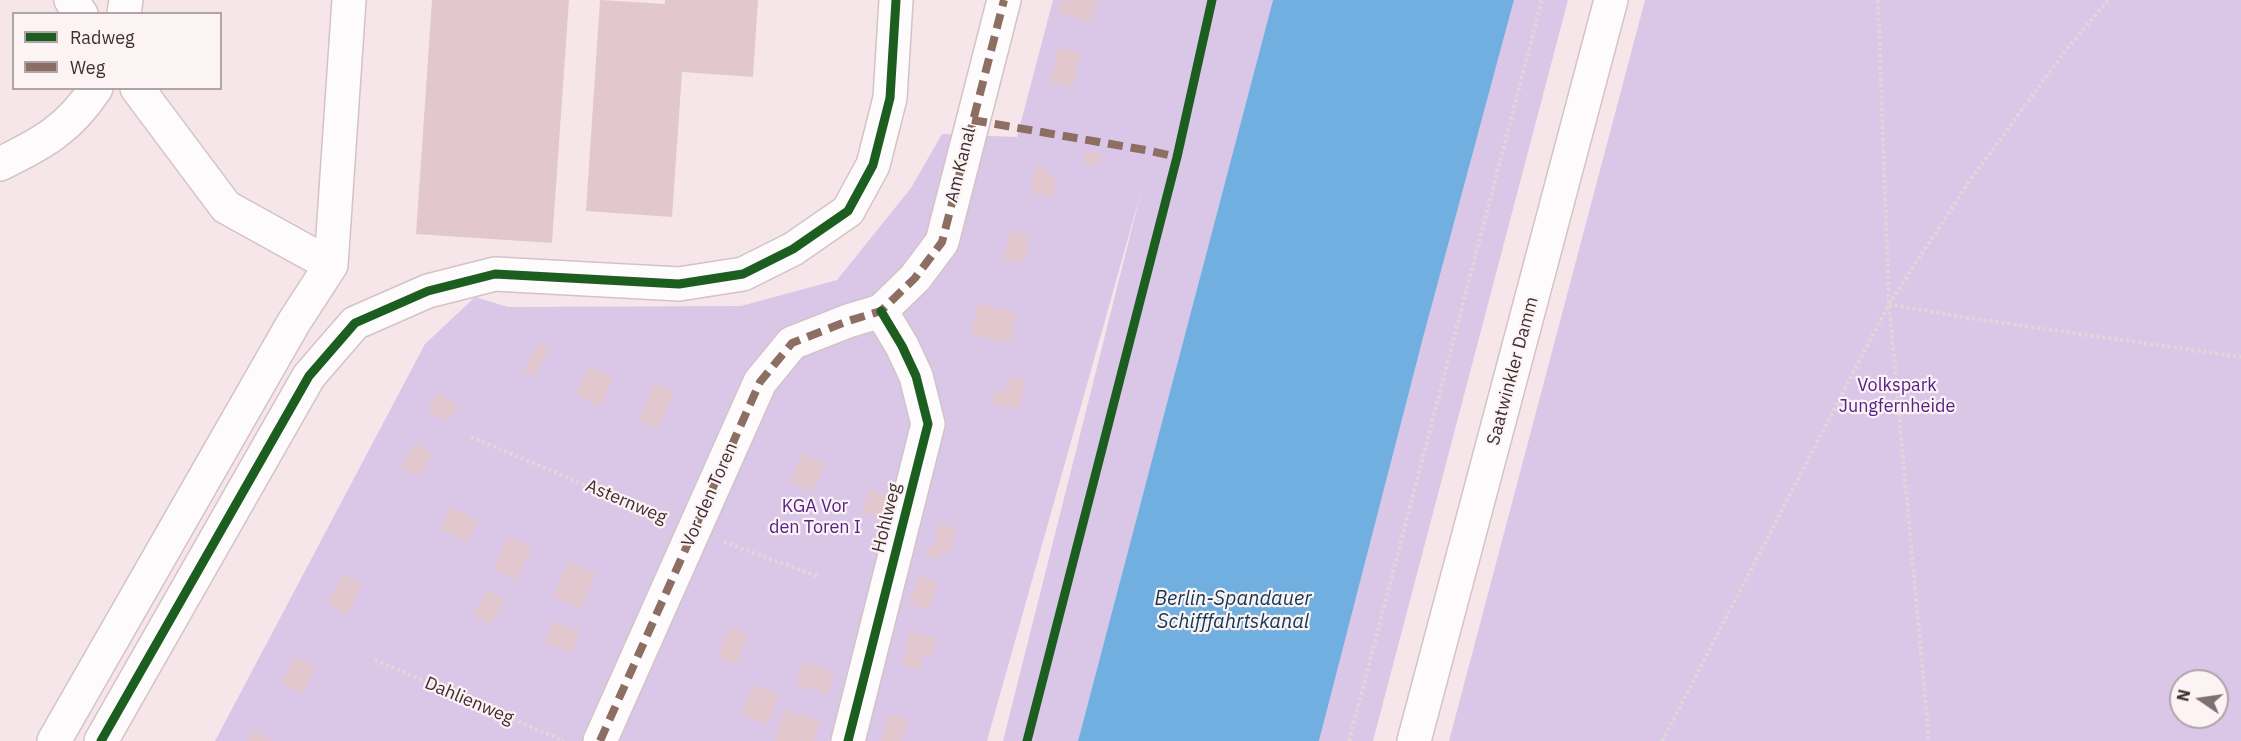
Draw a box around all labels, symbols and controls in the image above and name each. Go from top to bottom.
legend [12,12,222,90]
text: Radweg [70,26,135,49]
text: Weg [70,56,105,79]
street label: Am Kanal [941,125,981,205]
street label: Saatwinkler Damm [1483,294,1543,448]
park label: Volkspark Jungfernheide [1839,375,1955,418]
street label: Vor den Toren [677,439,743,551]
street label: Asternweg [582,475,670,529]
street label: Hohlweg [868,481,906,555]
park label: KGA Vor den Toren I [769,496,861,538]
water label: Berlin-Spandauer Schifffahrtskanal [1154,587,1312,634]
north arrow [2169,669,2229,729]
street label: Dahlienweg [421,673,517,729]
text: N [2172,688,2194,703]

